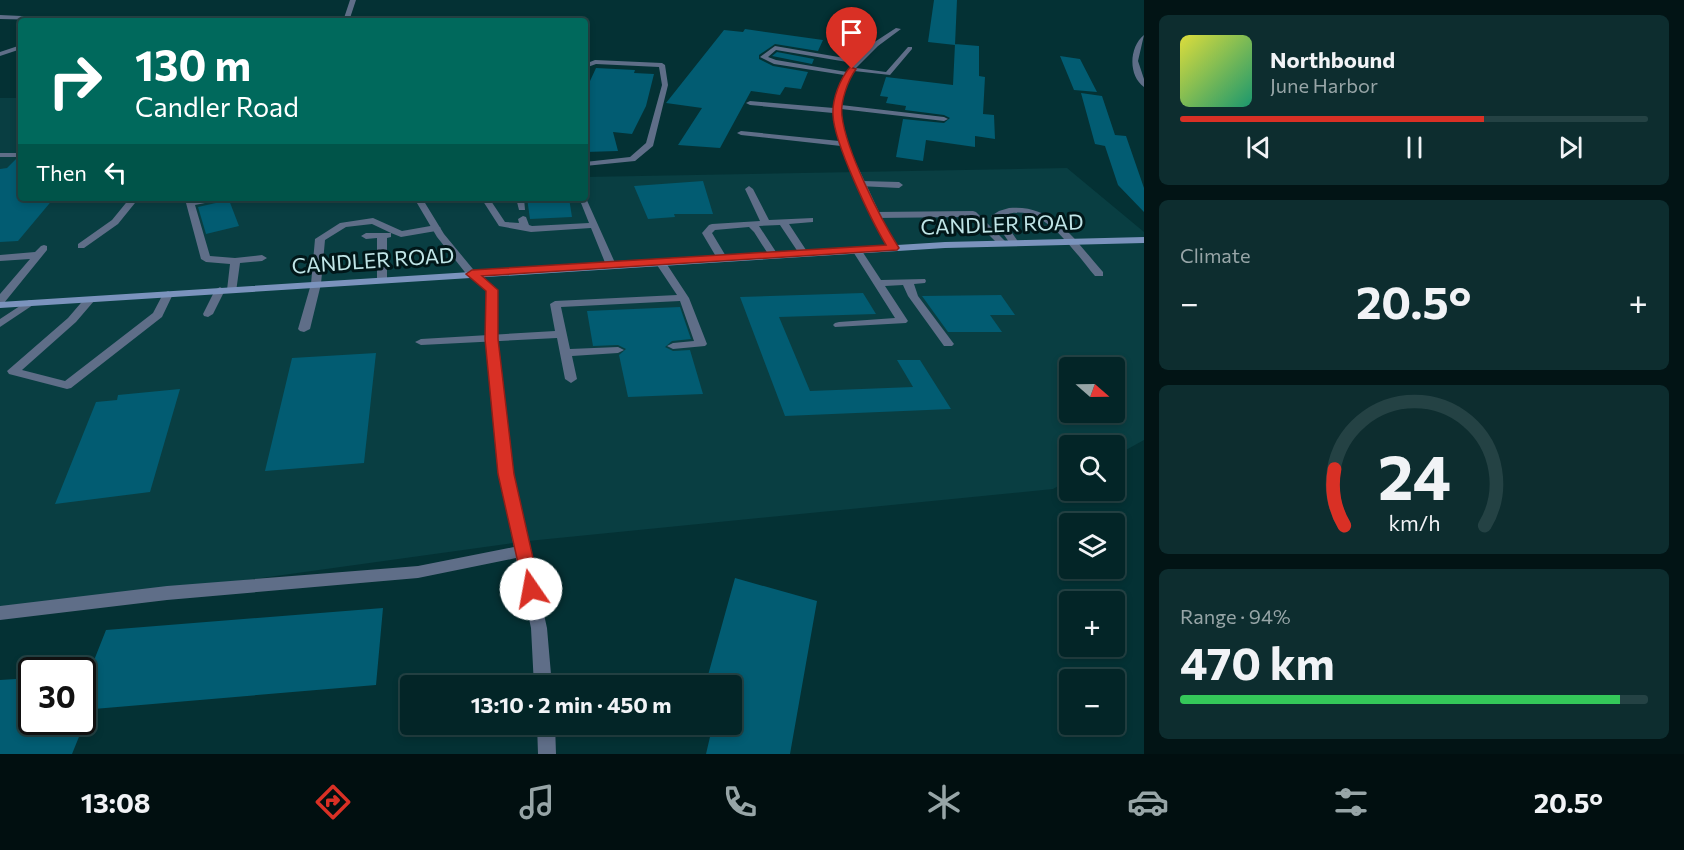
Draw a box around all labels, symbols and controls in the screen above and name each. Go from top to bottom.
pin [826,7,877,69]
icon: arrive [835,16,868,49]
text: 130 m [135,38,251,90]
icon: right [36,42,114,120]
text: Northbound [1270,46,1395,73]
text: June Harbor [1270,73,1378,97]
text: Candler Road [135,90,299,123]
icon: previous [1242,131,1275,164]
icon: pause [1398,131,1431,164]
icon: next [1554,131,1587,164]
icon: left [99,156,132,189]
text: Then [36,159,87,186]
street label: CANDLER ROAD [920,208,1084,239]
street label: CANDLER ROAD [291,241,455,278]
text: Climate [1180,243,1250,267]
text: 20.5° [1356,273,1471,328]
text: − [1180,281,1199,322]
text: + [1629,281,1648,322]
north arrow [1059,357,1125,423]
map controls [1059,357,1125,735]
button: search [1059,435,1125,501]
text: 24 [1378,438,1450,514]
text: km/h [1388,510,1440,536]
button: layers [1059,513,1125,579]
position arrow [499,557,563,621]
button: + [1059,591,1125,657]
text: Range · 94% [1180,604,1291,628]
text: 470 km [1180,634,1335,689]
speed limit sign: 30 [18,657,96,735]
button: − [1059,669,1125,735]
text: 13:10 · 2 min · 450 m [471,691,671,718]
icon: directions [312,781,354,823]
icon: music [516,781,558,823]
icon: phone [719,781,761,823]
icon: climate [923,781,965,823]
icon: car [1127,781,1169,823]
icon: filters [1330,781,1372,823]
text: 13:08 [81,786,151,819]
text: 20.5° [1534,786,1603,819]

